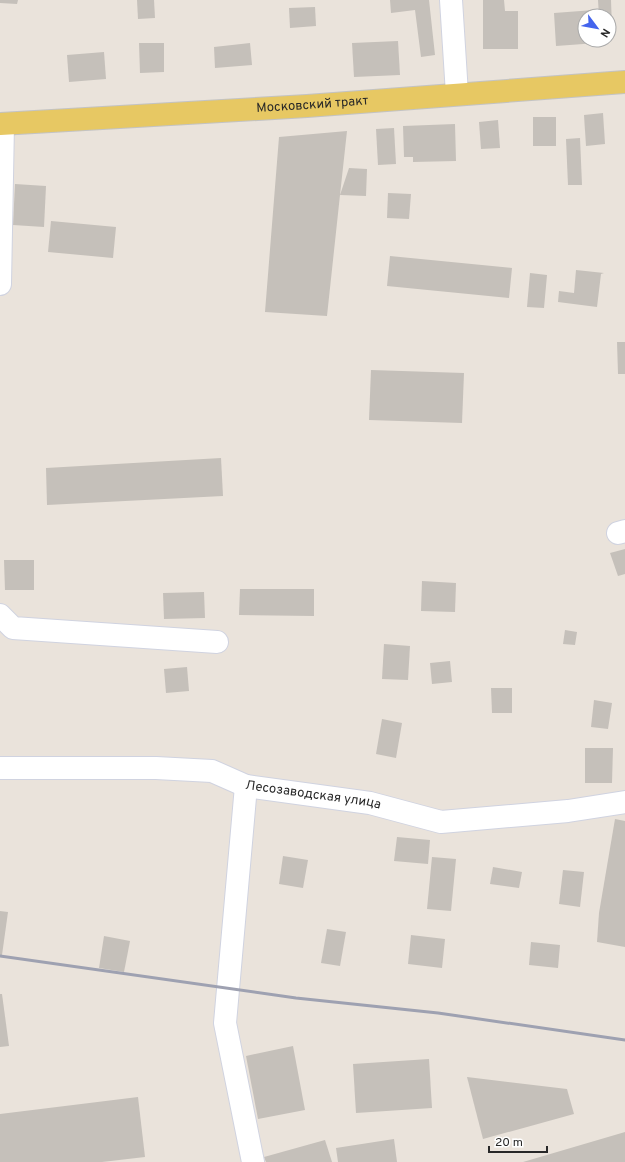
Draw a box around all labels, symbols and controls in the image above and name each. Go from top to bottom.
north arrow [577,8,617,48]
text: N [597,26,613,40]
street label: Московский тракт [256,93,369,117]
street label: Лесозаводская улица [244,778,383,814]
scale bar [489,1128,547,1154]
text: 20 m [495,1135,523,1151]

